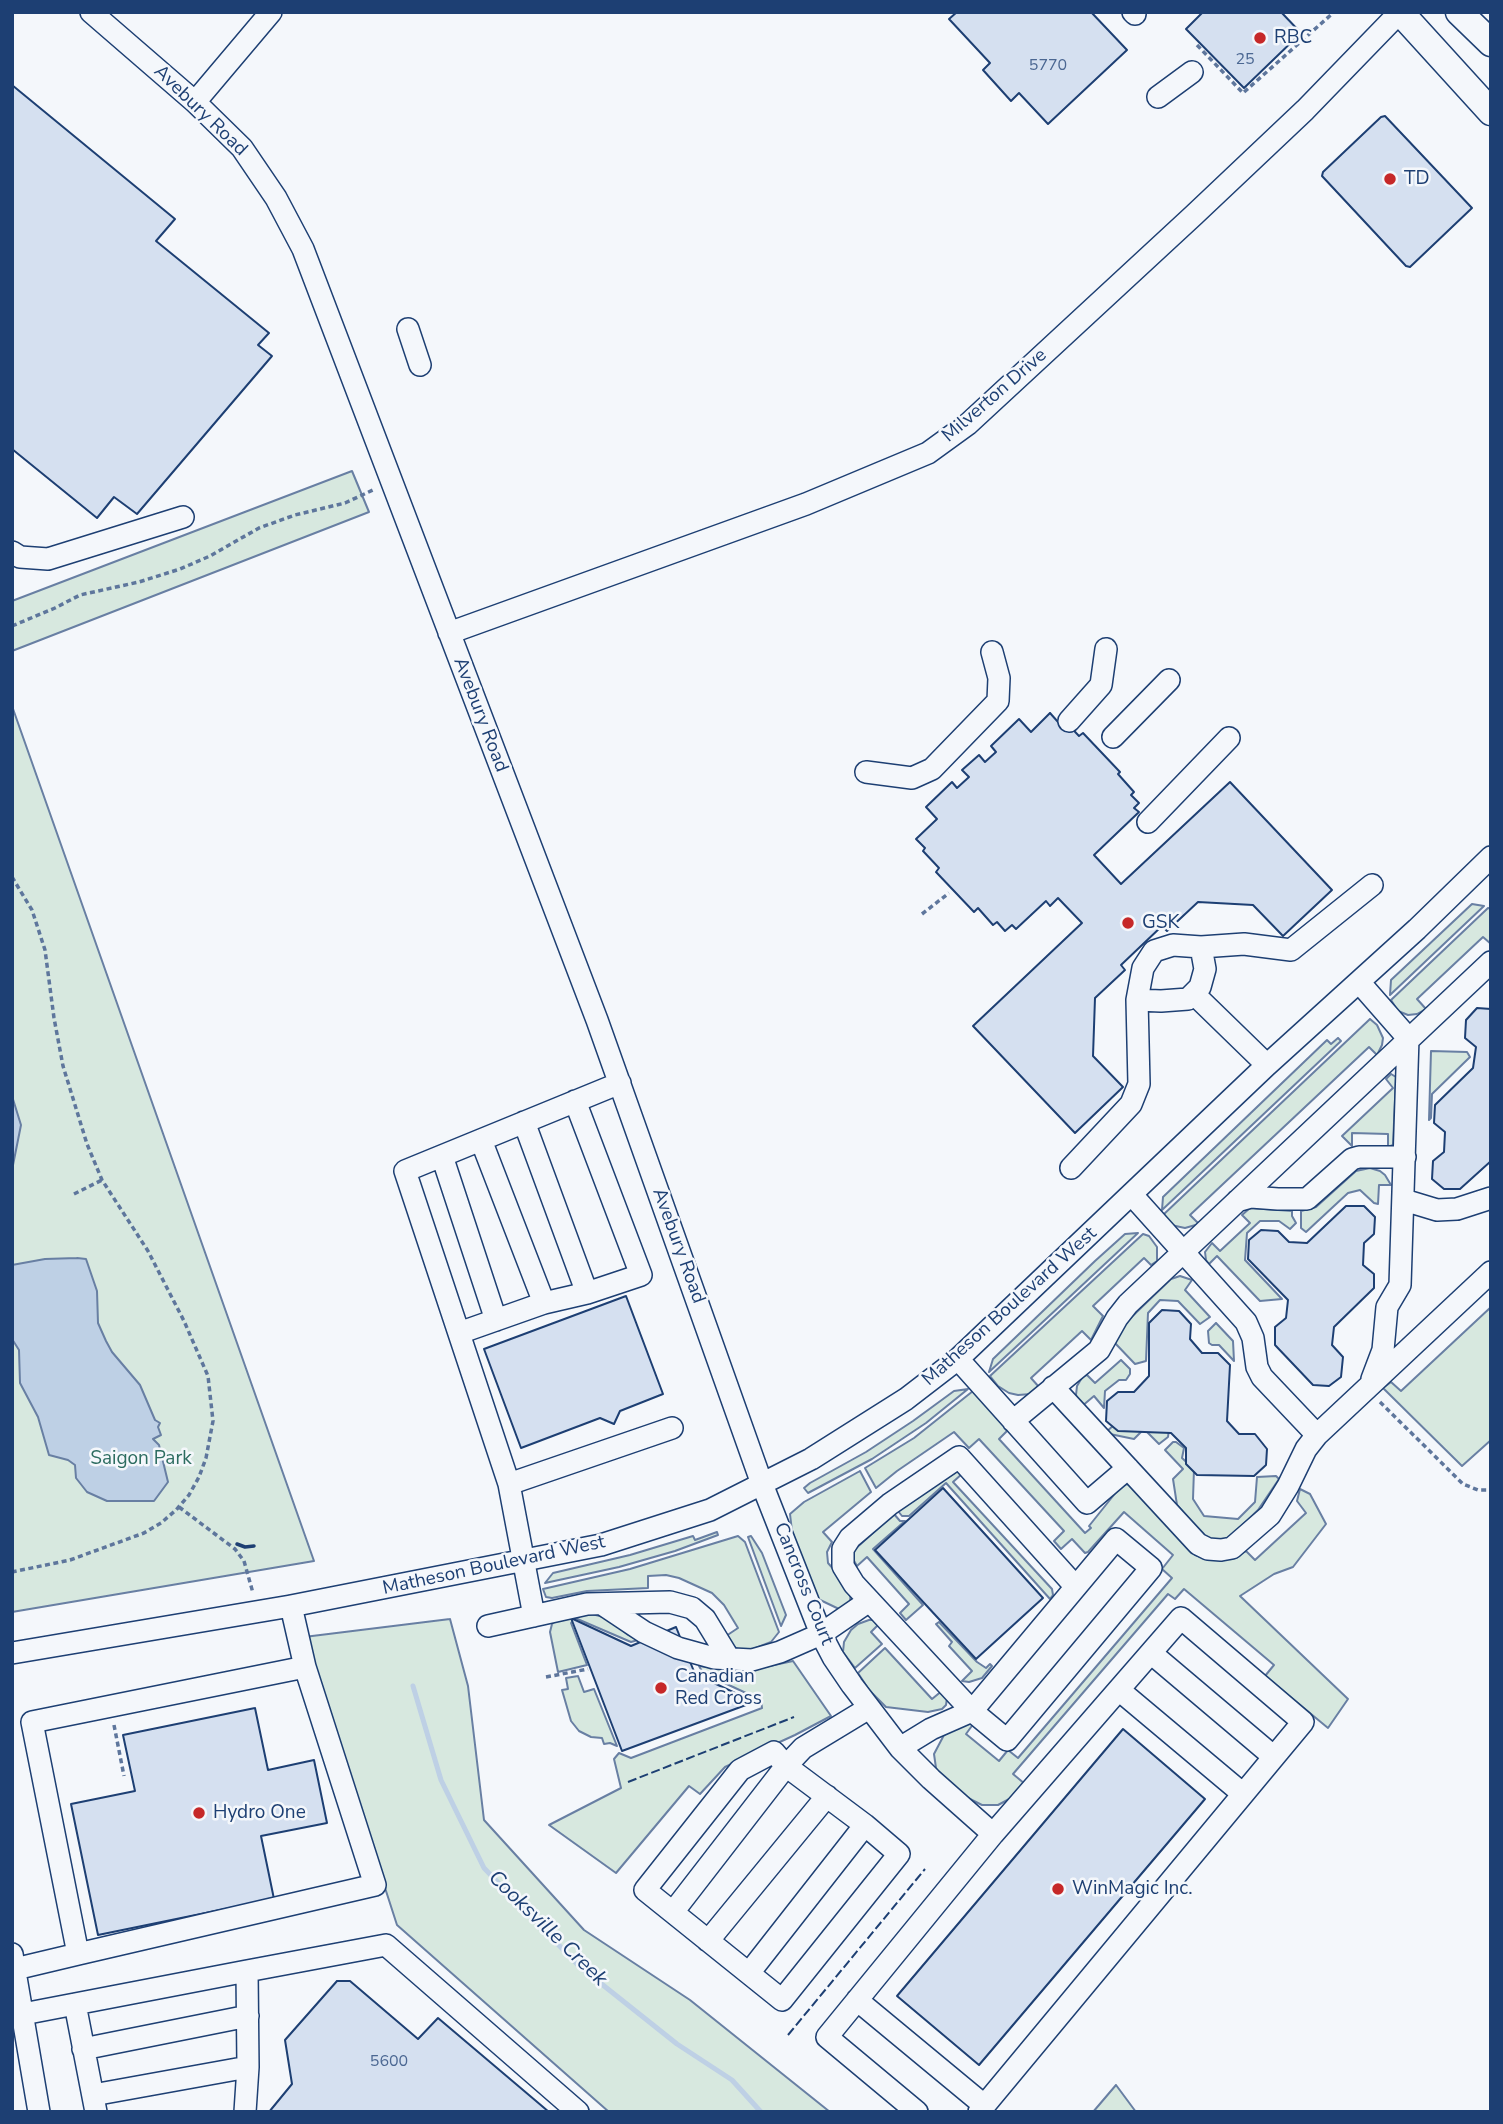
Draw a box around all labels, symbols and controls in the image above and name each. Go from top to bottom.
place label: RBC [1274,27,1312,49]
marker: RBC [1252,30,1268,46]
house number: 25 [1235,50,1255,70]
house number: 5770 [1029,56,1067,76]
street label: Avebury Road [149,61,251,161]
place label: TD [1404,168,1430,190]
marker: TD [1382,171,1398,187]
street label: Milverton Drive [938,344,1052,448]
street label: Avebury Road [448,654,512,776]
place label: GSK [1142,912,1179,934]
marker: GSK [1120,915,1136,931]
street label: Avebury Road [647,1185,709,1307]
street label: Matheson Boulevard West [918,1223,1102,1391]
park label: Saigon Park [90,1448,192,1470]
street label: Cancross Court [768,1520,838,1648]
street label: Matheson Boulevard West [381,1531,607,1601]
place label: Canadian Red Cross [675,1666,762,1710]
marker: Canadian Red Cross [653,1680,669,1696]
place label: Hydro One [213,1802,306,1824]
marker: Hydro One [191,1805,207,1821]
water label: Cooksville Creek [482,1866,612,1992]
place label: WinMagic Inc. [1072,1878,1193,1900]
marker: WinMagic Inc. [1050,1881,1066,1897]
house number: 5600 [370,2052,408,2072]

